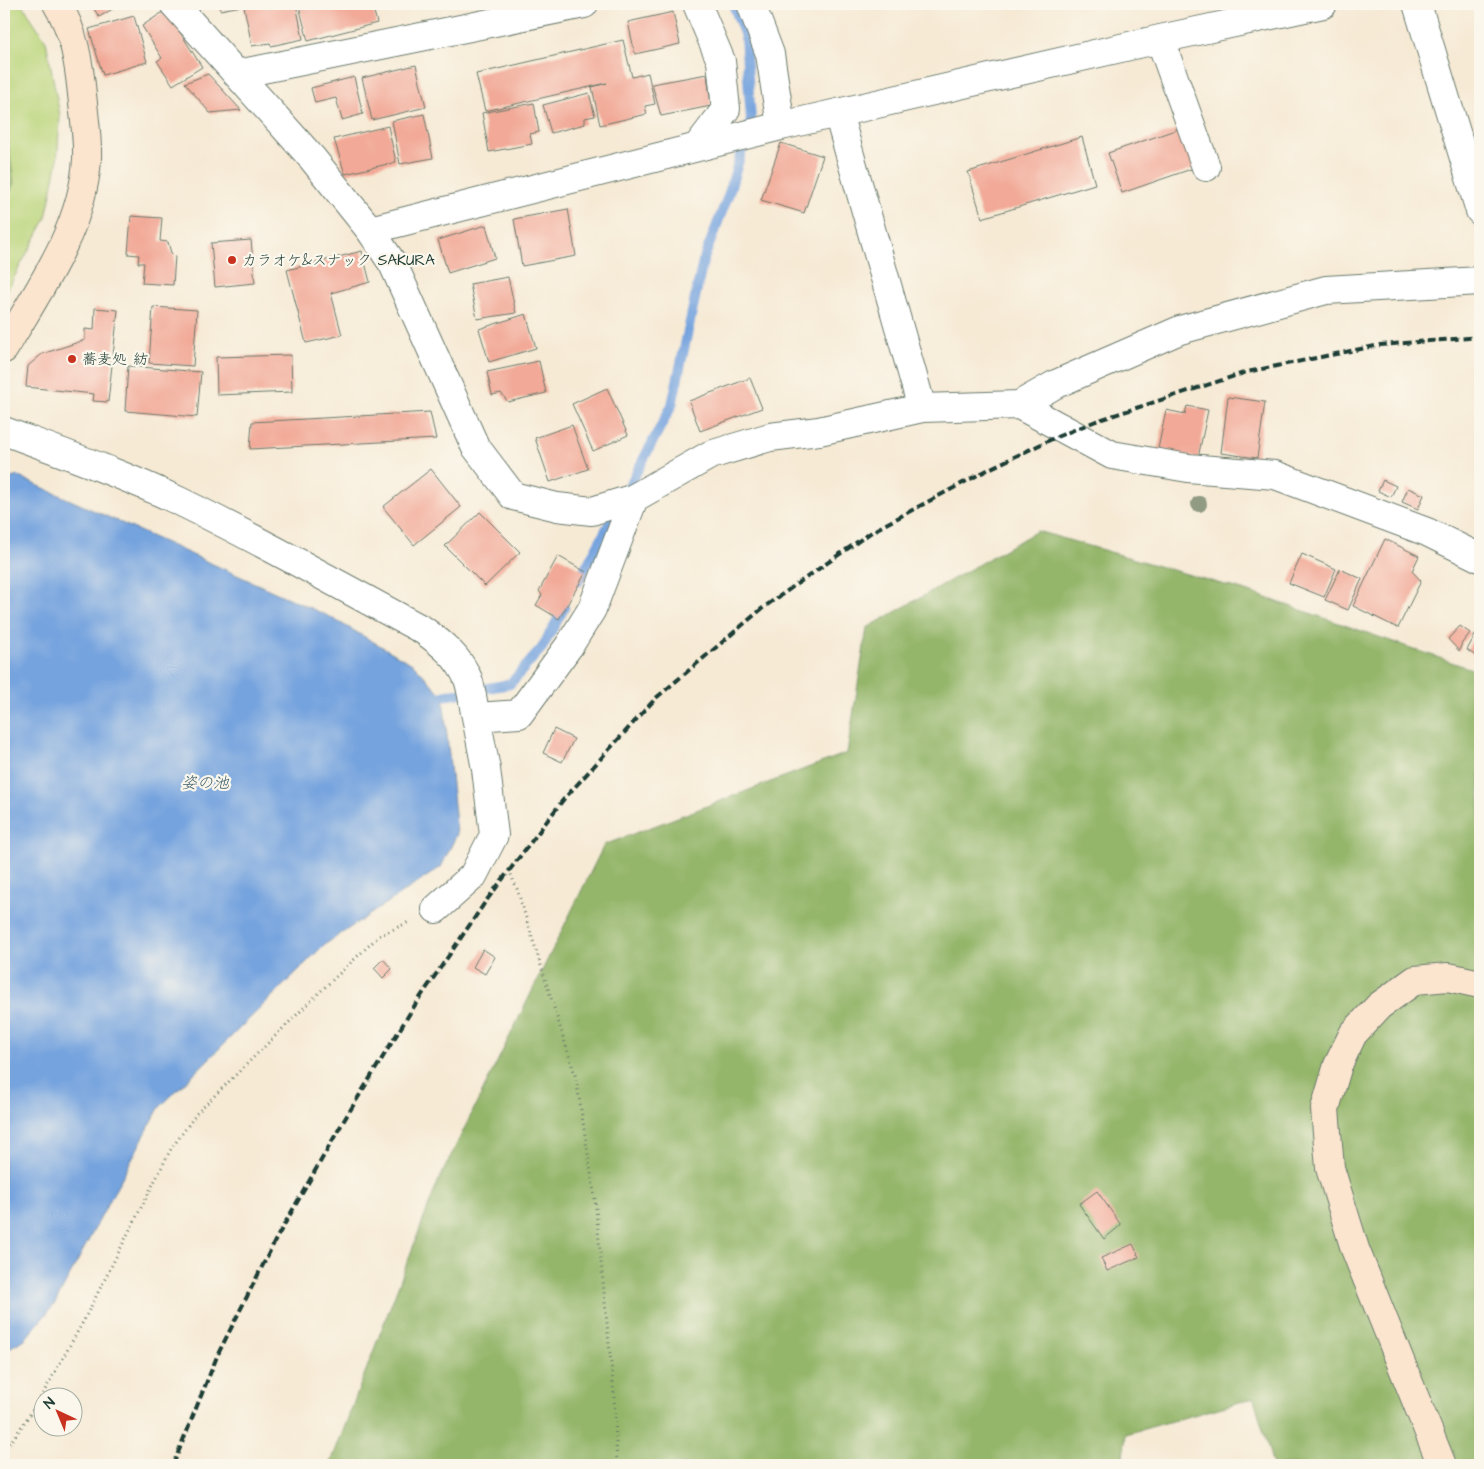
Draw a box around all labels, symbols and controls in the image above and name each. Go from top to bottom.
place label: カラオケ&スナック SAKURA [242,250,435,271]
marker: カラオケ&スナック SAKURA [226,254,238,266]
place label: 蕎麦処 紡 [82,349,148,370]
marker: 蕎麦処 紡 [66,353,78,365]
water label: 姿の池 [181,772,230,794]
north arrow [32,1386,82,1436]
text: N [40,1393,60,1414]

